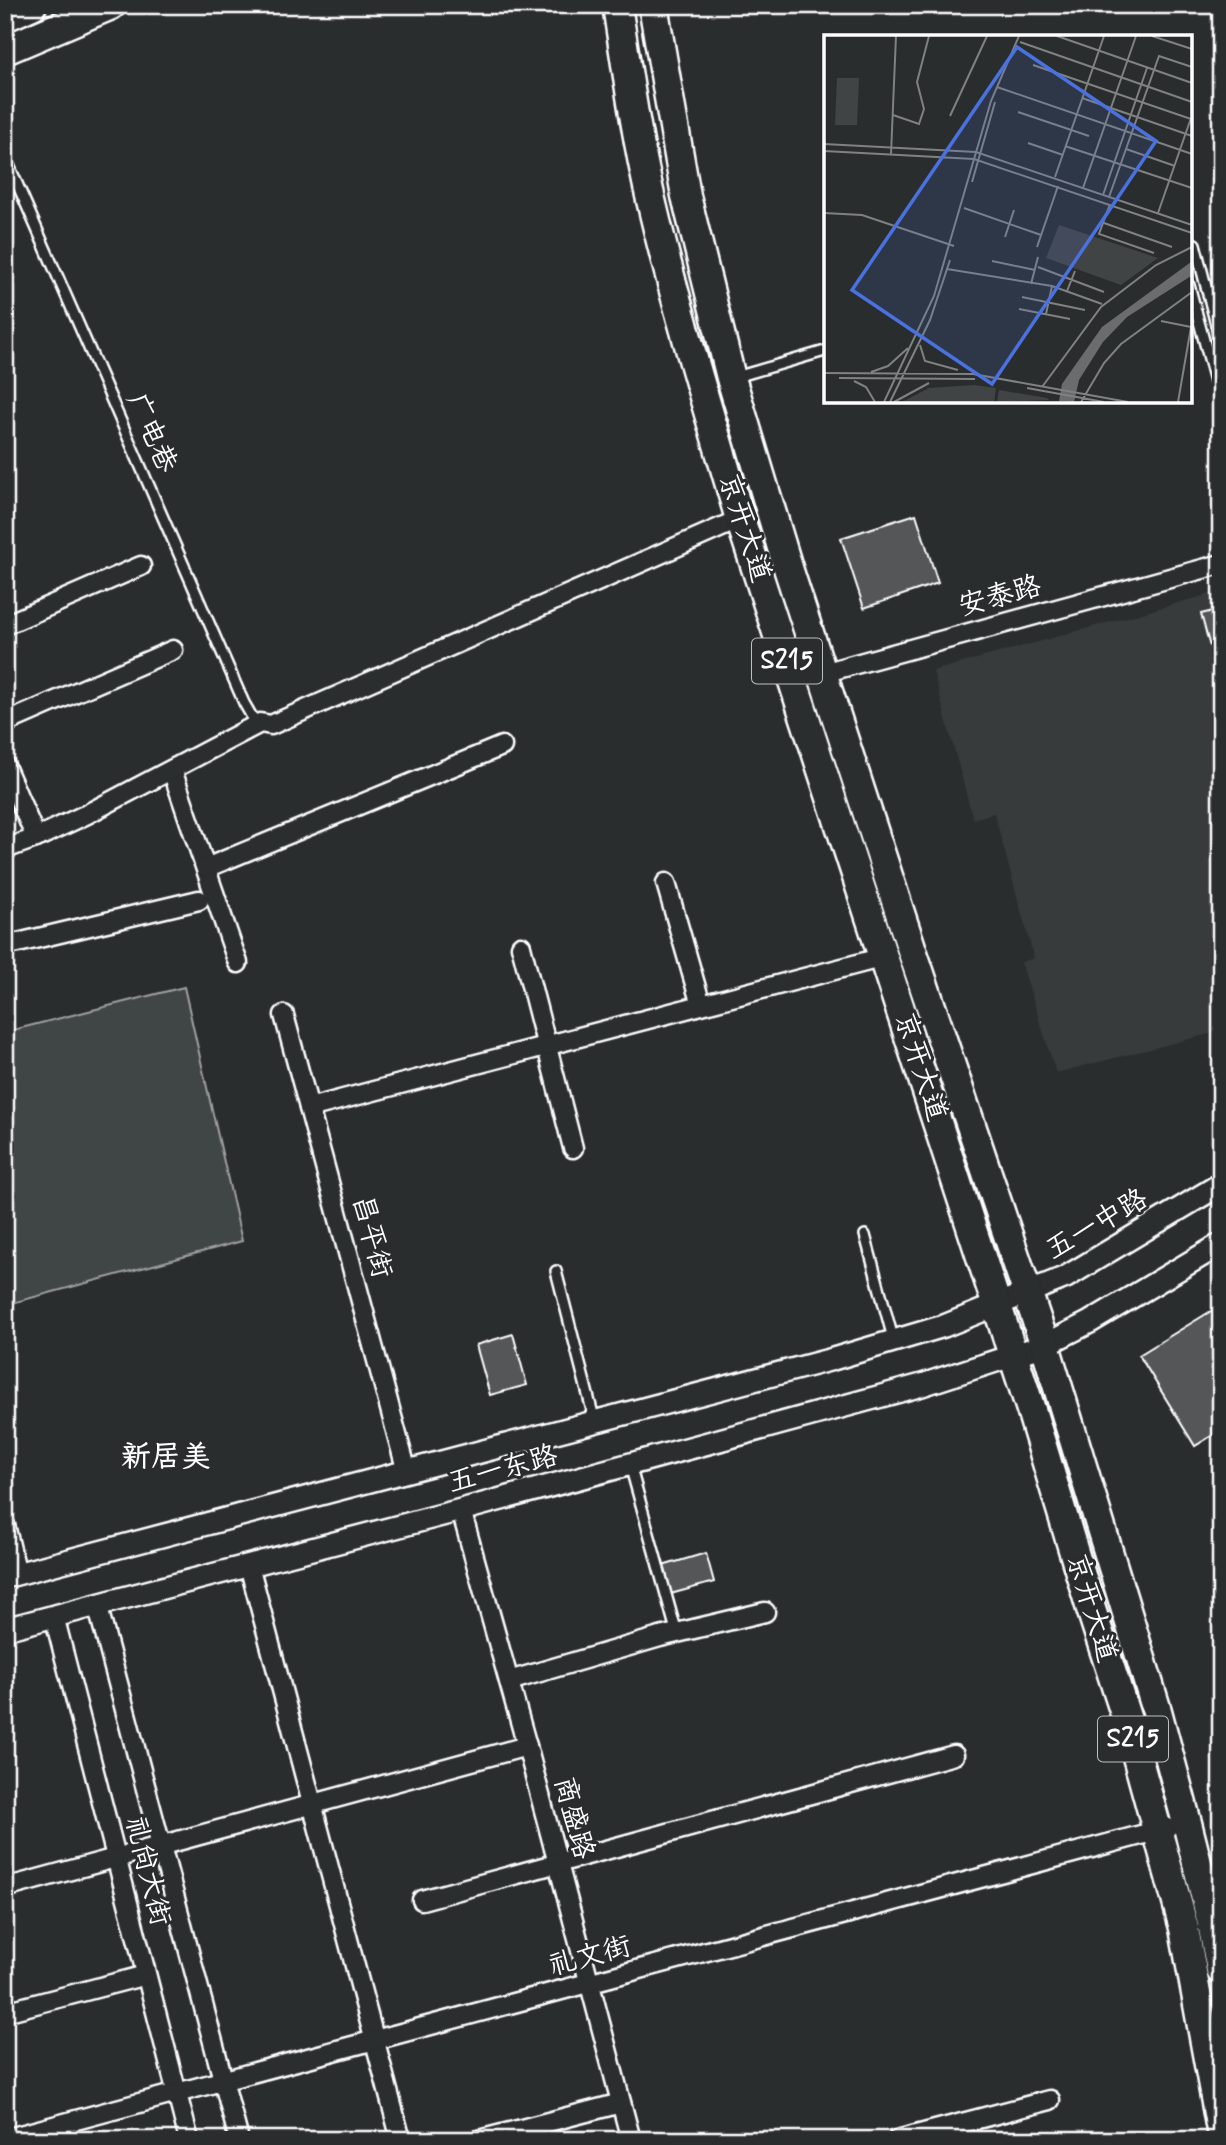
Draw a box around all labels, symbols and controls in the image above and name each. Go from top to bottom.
inset map [824,35,1191,402]
street label: 广电巷 [117,387,185,480]
street label: 京开大道 [709,469,779,587]
street label: 安泰路 [955,568,1045,626]
road number: S215 [752,638,822,684]
street label: 京开大道 [885,1008,955,1126]
street label: 五一中路 [1039,1181,1155,1269]
street label: 昌平街 [342,1192,400,1282]
district label: 新居美 [121,1438,211,1477]
street label: 五一东路 [444,1438,562,1502]
street label: 京开大道 [1057,1549,1125,1667]
road number: S215 [1098,1716,1168,1762]
street label: 商盛路 [544,1773,602,1863]
street label: 礼尚大街 [116,1812,178,1930]
street label: 礼文街 [545,1928,635,1986]

